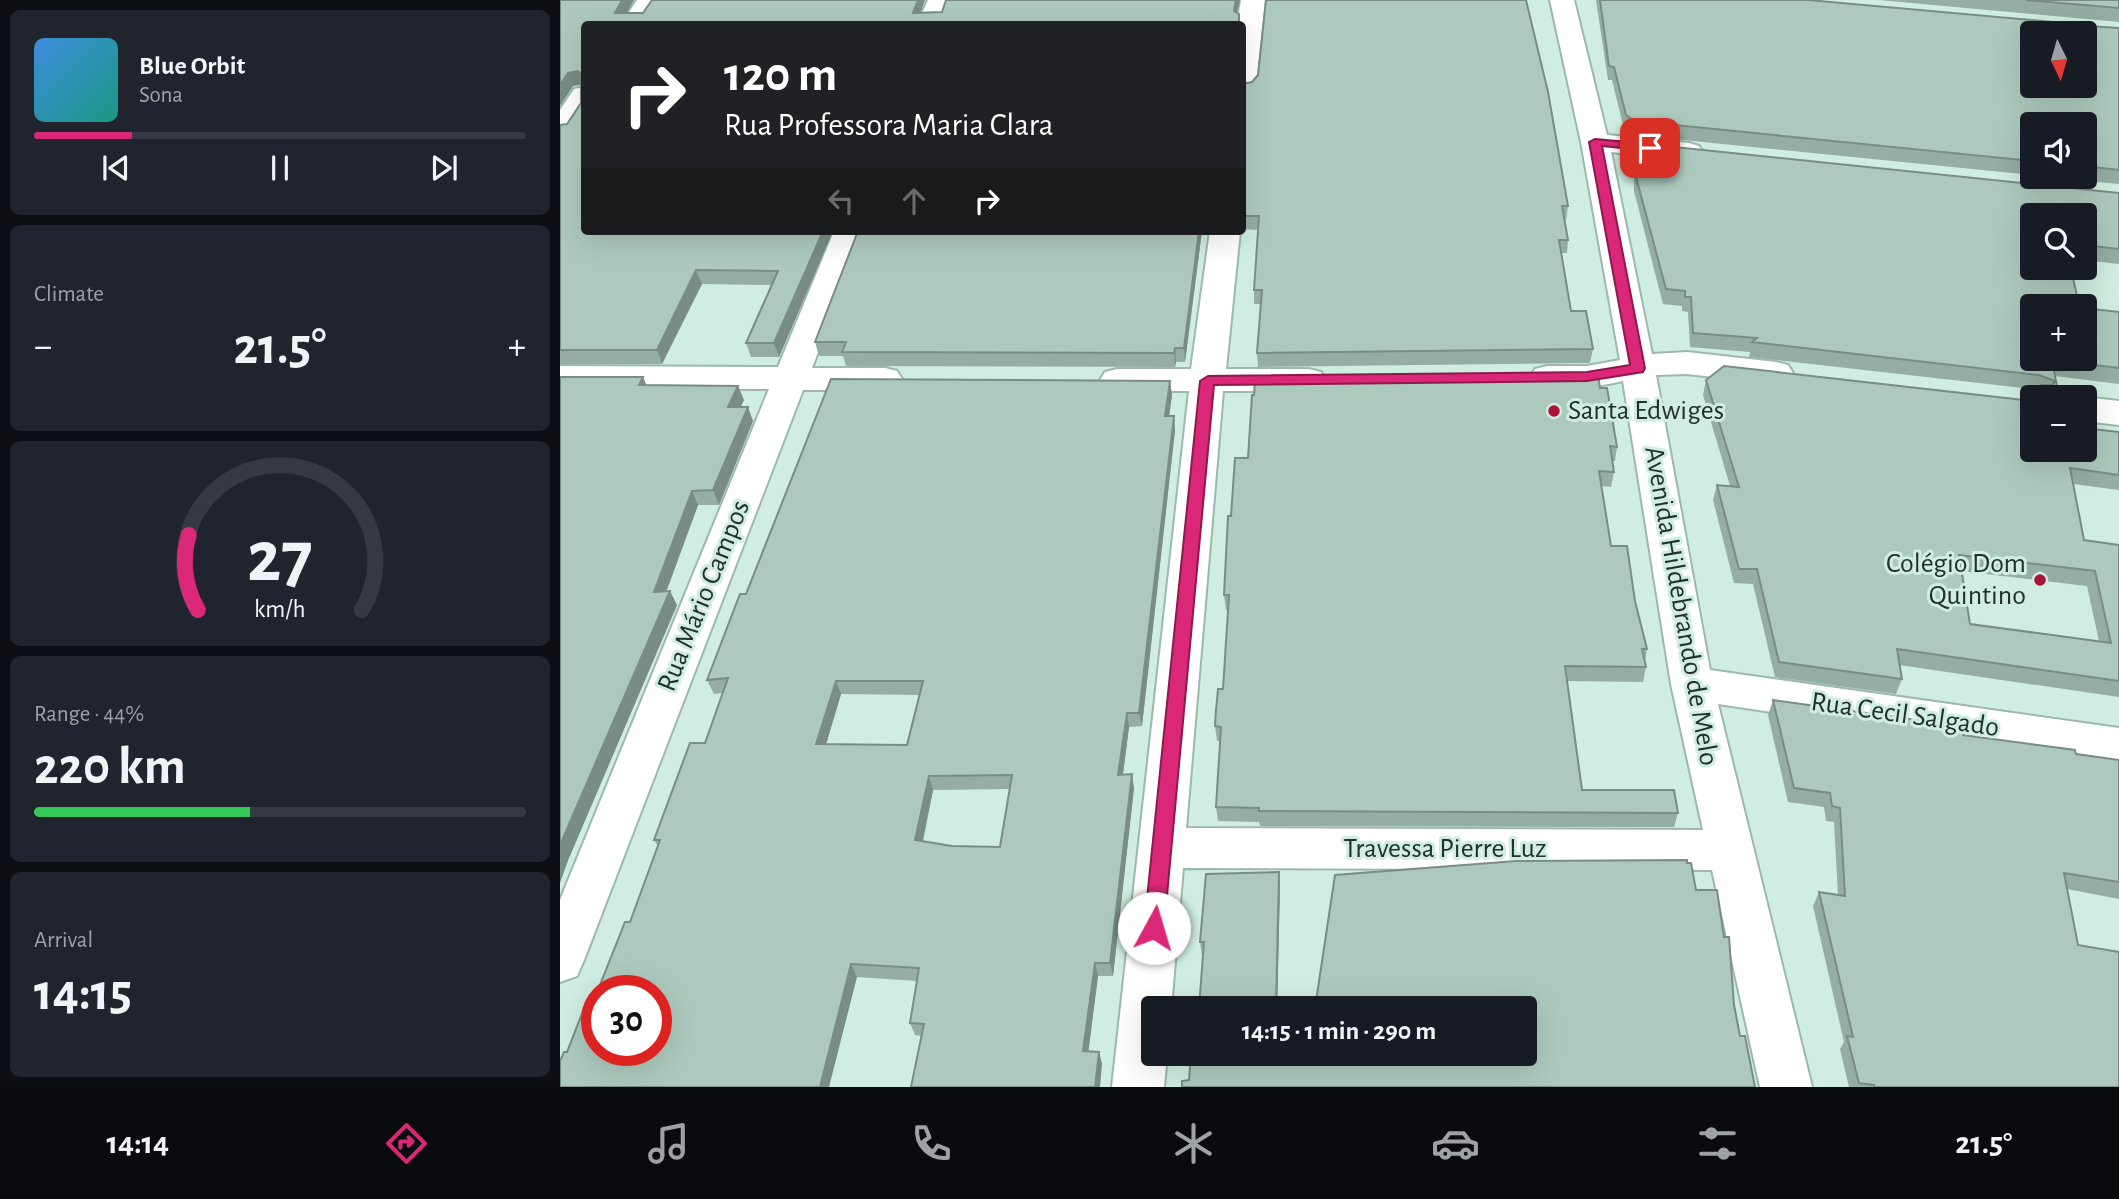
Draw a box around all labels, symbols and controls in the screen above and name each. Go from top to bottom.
north arrow [2020,21,2096,98]
map controls [2020,21,2097,462]
icon: right [609,49,700,140]
text: 120 m [724,51,837,100]
text: Blue Orbit [139,53,245,79]
text: Sona [139,84,183,107]
text: Rua Professora Maria Clara [724,109,1053,141]
button: sound [2020,112,2097,189]
pin [1620,118,1680,178]
icon: arrive [1631,129,1669,167]
icon: previous [97,149,135,187]
icon: pause [261,149,299,187]
icon: next [425,149,463,187]
icon: left [822,182,860,220]
icon: ahead [895,182,933,220]
icon: right [968,182,1006,220]
button: search [2020,203,2097,280]
text: Climate [34,283,104,306]
button: + [2020,294,2097,371]
text: 21.5° [234,321,326,373]
text: − [34,328,52,366]
text: + [508,328,526,366]
button: − [2020,385,2097,462]
place label: Santa Edwiges [1568,397,1724,425]
marker: Santa Edwiges [1546,403,1562,419]
street label: Avenida Hildebrando de Melo [1639,444,1723,768]
street label: Rua Mário Campos [653,496,755,696]
text: 27 [247,522,313,595]
place label: Colégio Dom Quintino [1886,550,2026,610]
marker: Colégio Dom Quintino [2032,572,2048,588]
text: km/h [254,596,306,621]
street label: Rua Cecil Salgado [1809,688,2001,742]
text: Range · 44% [34,703,144,726]
text: 220 km [34,741,186,793]
street label: Travessa Pierre Luz [1343,835,1547,863]
position arrow [1117,891,1191,965]
text: Arrival [34,929,93,952]
text: 14:15 [34,967,132,1019]
speed limit sign: 30 [581,975,672,1066]
text: 14:15 · 1 min · 290 m [1242,1018,1436,1044]
icon: directions [382,1119,431,1168]
icon: music [644,1119,693,1168]
icon: phone [907,1119,956,1168]
icon: climate [1169,1119,1218,1168]
icon: car [1431,1119,1480,1168]
icon: filters [1693,1119,1742,1168]
text: 14:14 [107,1127,169,1159]
text: 21.5° [1955,1127,2012,1159]

